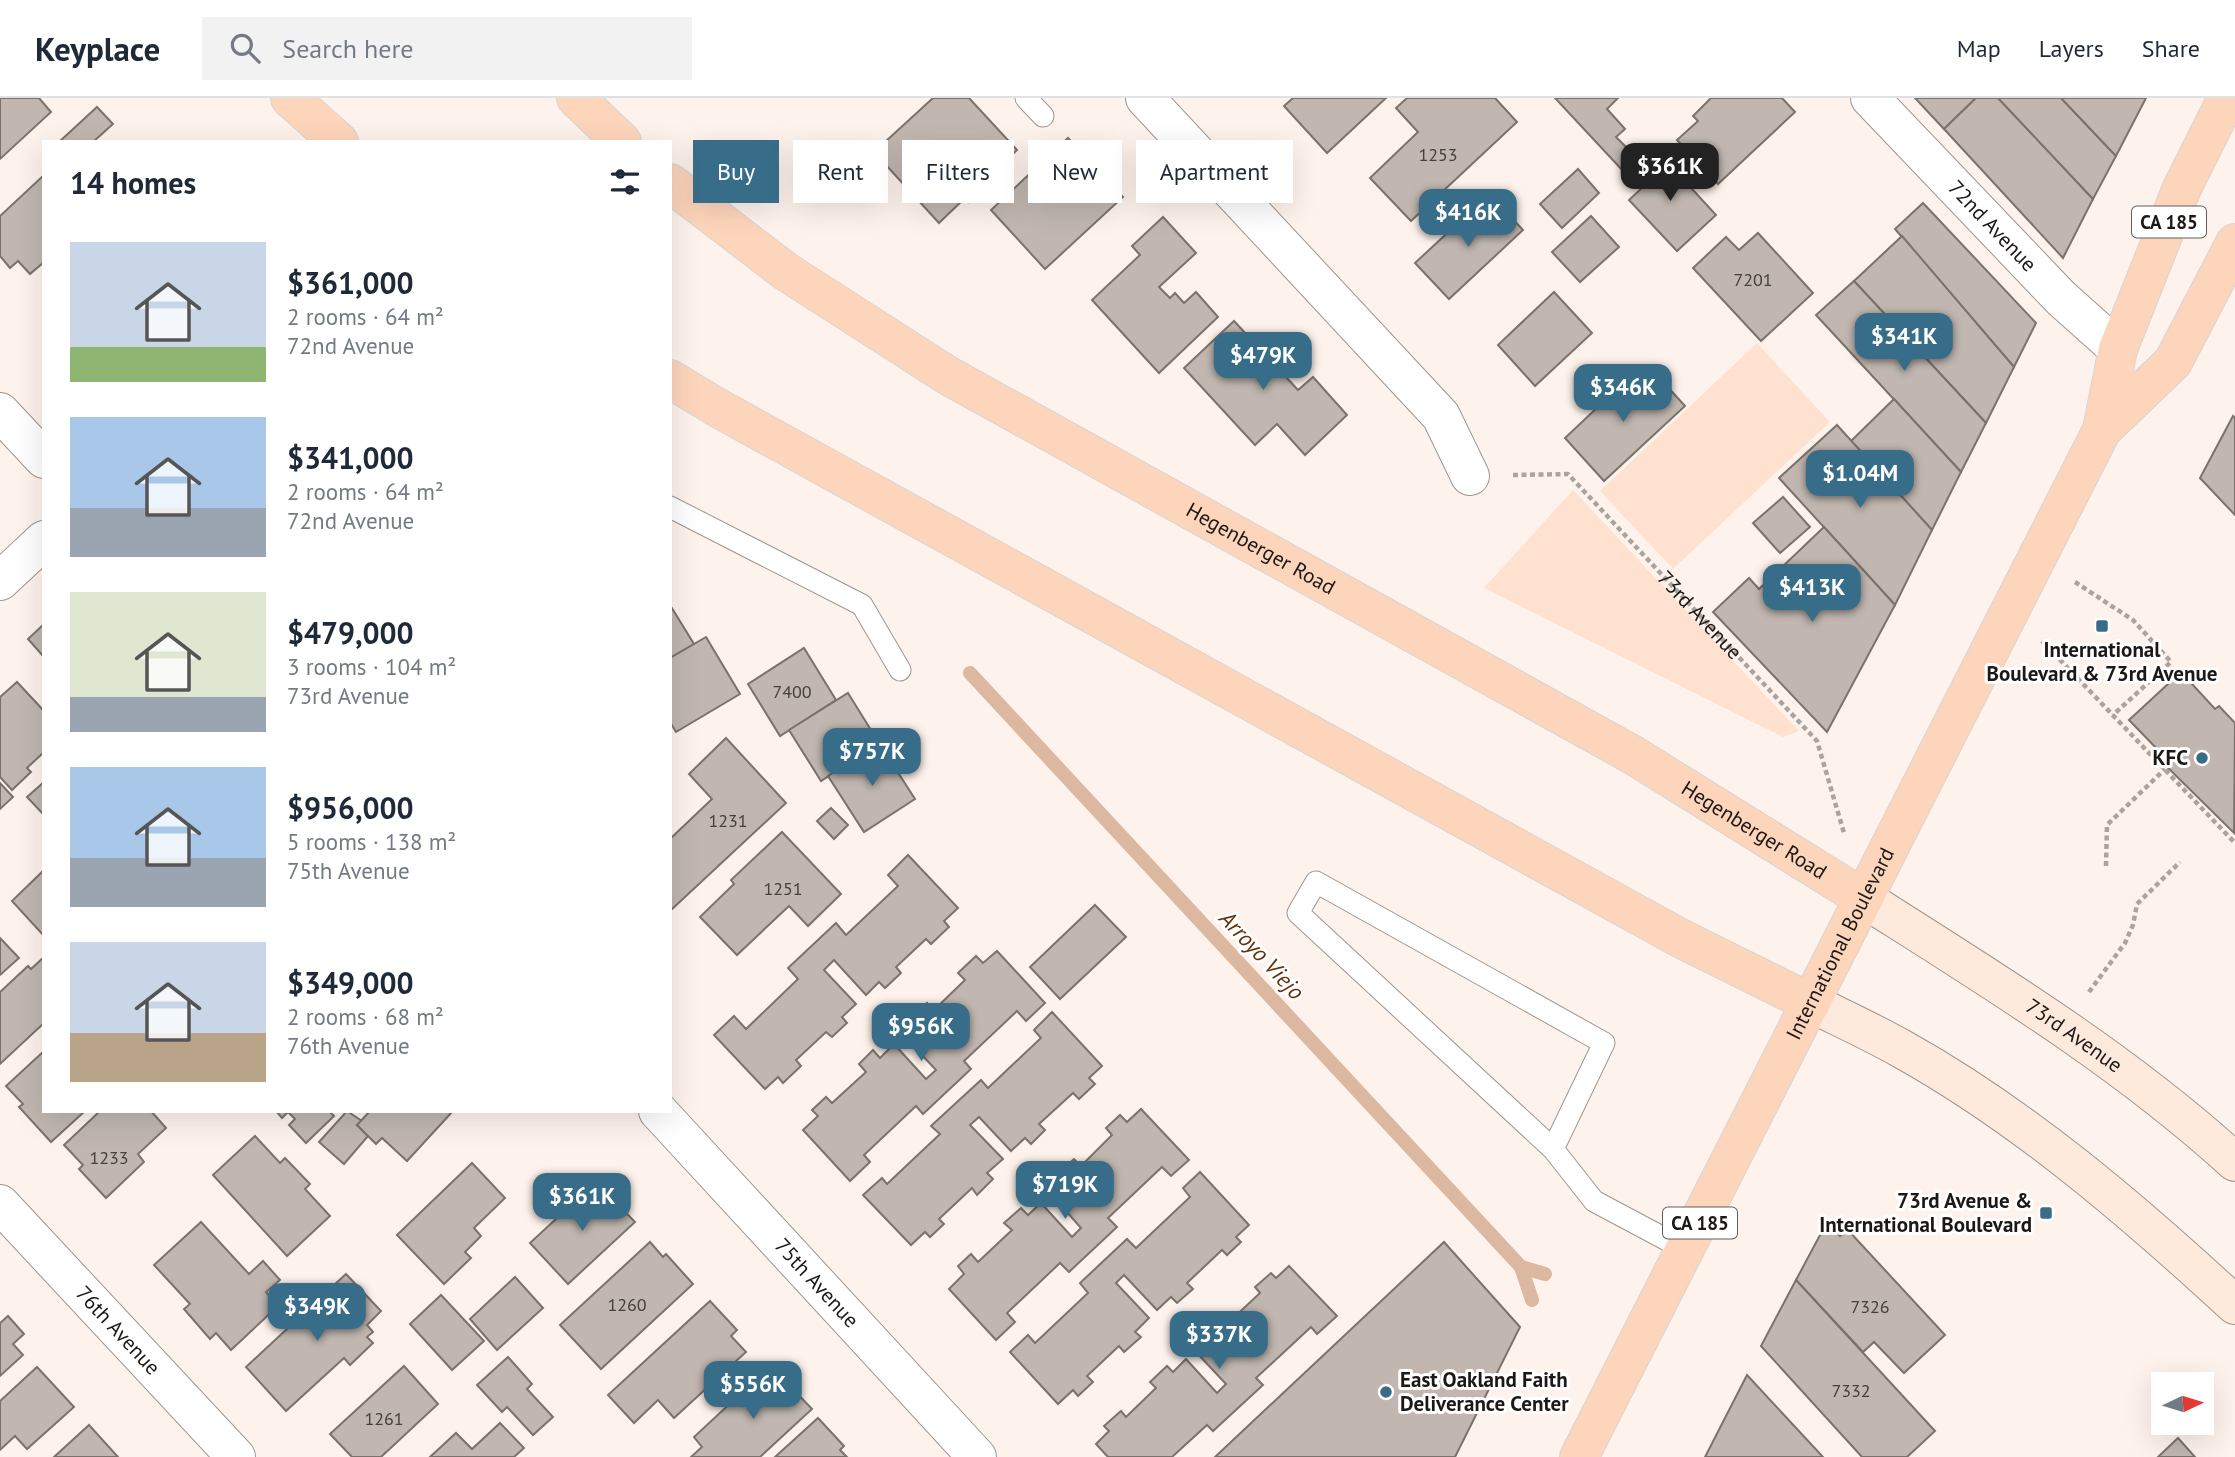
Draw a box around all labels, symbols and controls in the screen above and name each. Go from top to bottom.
search box [202,17,692,80]
text: Keyplace [35,27,160,70]
icon: search [226,29,264,67]
text: Search here [282,32,413,65]
text: Map [1957,33,2001,64]
text: Layers [2039,33,2104,64]
text: Share [2142,33,2200,64]
chip: Buy [693,140,779,203]
chip: Rent [793,140,888,203]
chip: Filters [902,140,1014,203]
chip: New [1028,140,1122,203]
chip: Apartment [1136,140,1293,203]
house number: 1253 [1418,143,1458,166]
pin: $361K [1621,144,1719,203]
text: $361K [1637,151,1703,180]
text: 14 homes [70,163,196,202]
icon: filters [606,163,644,201]
street label: 72nd Avenue [1943,174,2043,277]
pin: $416K [1419,190,1517,249]
text: $416K [1435,197,1501,226]
road number: CA 185 [2132,206,2206,238]
text: $361,000 [287,263,414,302]
house number: 7201 [1733,268,1773,291]
icon: home [126,270,210,354]
text: 2 rooms · 64 m² [287,302,444,331]
pin: $341K [1855,314,1953,373]
text: $341K [1871,321,1937,350]
text: 72nd Avenue [287,331,414,360]
pin: $479K [1214,332,1312,392]
text: $479K [1230,340,1296,369]
pin: $346K [1574,364,1672,424]
text: $346K [1590,372,1656,401]
text: $341,000 [287,438,414,477]
icon: home [126,445,210,529]
pin: $1.04M [1803,450,1917,510]
text: $1.04M [1822,458,1898,487]
text: 2 rooms · 64 m² [287,477,444,506]
street label: Hegenberger Road [1182,496,1340,600]
text: 72nd Avenue [287,506,414,535]
pin: $413K [1763,564,1861,624]
street label: 73rd Avenue [1652,565,1748,665]
text: $413K [1779,572,1845,601]
text: $479,000 [287,613,414,652]
marker: International Boulevard & 73rd Avenue [2094,618,2110,634]
icon: home [126,620,210,704]
place label: International Boulevard & 73rd Avenue [1987,636,2217,687]
text: 3 rooms · 104 m² [287,652,456,681]
house number: 7400 [772,680,812,703]
text: 73rd Avenue [287,681,410,710]
pin: $757K [823,728,921,788]
text: $757K [839,736,905,765]
place label: KFC [2153,744,2188,771]
marker: KFC [2194,750,2210,766]
street label: Hegenberger Road [1676,774,1832,885]
text: $956,000 [287,788,414,827]
icon: home [126,795,210,879]
house number: 1231 [708,809,748,832]
text: 5 rooms · 138 m² [287,827,456,856]
street label: International Boulevard [1780,843,1900,1044]
text: 75th Avenue [287,856,410,885]
house number: 1251 [763,877,803,900]
water label: Arroyo Viejo [1213,903,1311,1005]
text: $349,000 [287,963,414,1002]
icon: home [126,970,210,1054]
street label: 73rd Avenue [2021,992,2128,1078]
text: 2 rooms · 68 m² [287,1002,444,1031]
pin: $956K [872,1004,970,1063]
text: $956K [888,1011,954,1040]
text: 76th Avenue [287,1031,410,1060]
house number: 1233 [89,1146,129,1169]
pin: $719K [1016,1162,1114,1221]
text: $719K [1032,1169,1098,1198]
pin: $361K [533,1174,631,1233]
text: $361K [549,1181,615,1210]
place label: 73rd Avenue & International Boulevard [1819,1187,2032,1238]
marker: 73rd Avenue & International Boulevard [2038,1205,2054,1221]
road number: CA 185 [1663,1208,1737,1238]
street label: 75th Avenue [769,1232,865,1333]
street label: 76th Avenue [70,1280,166,1380]
pin: $349K [268,1284,366,1343]
text: $349K [284,1291,350,1320]
house number: 1260 [607,1293,647,1316]
house number: 7326 [1850,1295,1890,1318]
pin: $337K [1170,1312,1268,1371]
text: $337K [1186,1319,1252,1348]
pin: $556K [704,1362,802,1421]
place label: East Oakland Faith Deliverance Center [1400,1366,1569,1417]
text: $556K [720,1369,786,1398]
north arrow [2151,1372,2214,1435]
map controls [2151,1372,2214,1435]
house number: 7332 [1831,1379,1871,1402]
marker: East Oakland Faith Deliverance Center [1378,1384,1394,1400]
house number: 1261 [364,1407,404,1430]

